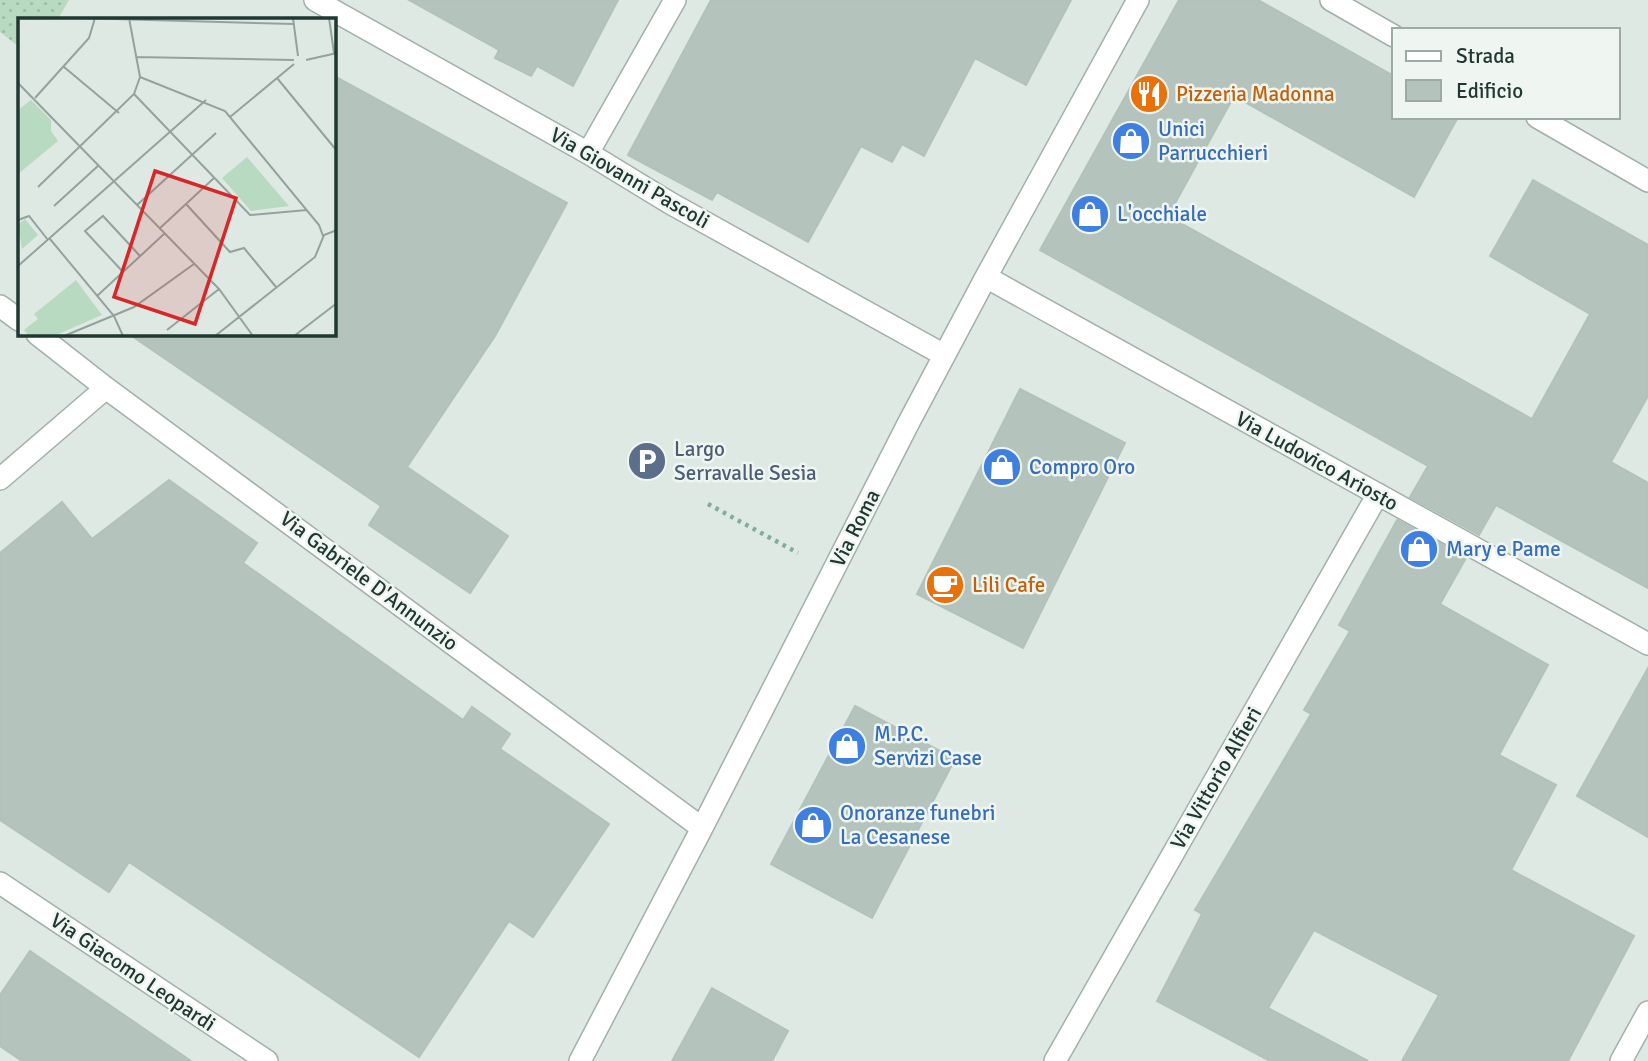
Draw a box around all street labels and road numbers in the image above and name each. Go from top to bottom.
street label: Via Giovanni Pascoli [546,122,714,234]
street label: Via Ludovico Ariosto [1231,406,1403,516]
street label: Via Roma [824,485,886,571]
street label: Via Gabriele D'Annunzio [275,506,463,656]
street label: Via Vittorio Alfieri [1165,702,1267,854]
street label: Via Giacomo Leopardi [45,907,221,1037]

